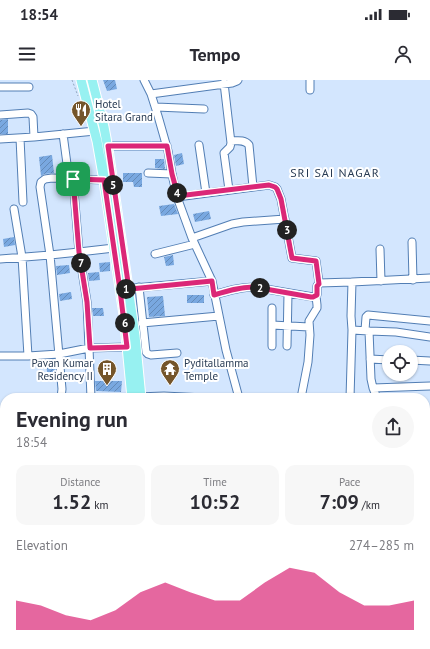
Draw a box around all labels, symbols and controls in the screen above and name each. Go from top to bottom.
text: 18:54 [20,5,58,24]
icon: menu [16,43,38,65]
text: Tempo [190,43,240,66]
icon: person [392,43,414,65]
place label: Hotel Sitara Grand [95,97,153,124]
restaurant icon: Hotel Sitara Grand [70,99,92,127]
pin [56,162,90,196]
district label: SRI SAI NAGAR [290,165,380,180]
icon: arrive [62,168,84,190]
pin: 5 [103,175,123,195]
text: 5 [110,178,116,192]
pin: 4 [167,183,187,203]
text: 4 [174,186,180,200]
pin: 3 [277,220,297,240]
text: 3 [284,223,290,237]
pin: 7 [71,253,91,273]
text: 7 [78,256,84,270]
pin: 2 [250,278,270,298]
pin: 1 [116,279,136,299]
text: 2 [257,281,263,295]
text: 1 [123,282,129,296]
pin: 6 [115,313,135,333]
text: 6 [122,316,128,330]
map controls [382,345,418,381]
button: locate [382,345,418,381]
place label: Pavan Kumar Residency II [32,356,93,383]
place label: Pyditallamma Temple [184,356,249,383]
building icon: Pavan Kumar Residency II [96,358,118,386]
temple icon: Pyditallamma Temple [159,358,181,386]
text: Evening run [16,405,128,433]
button: share [372,406,414,448]
text: 18:54 [16,434,47,451]
text: Distance [60,475,100,489]
text: Time [203,475,227,489]
text: Pace [339,475,360,489]
text: 1.52 [52,489,91,515]
text: 10:52 [190,489,240,515]
text: 7:09 [319,489,359,515]
text: km [91,498,108,512]
text: /km [359,498,380,512]
text: Elevation [16,537,68,554]
text: 274–285 m [349,537,414,554]

